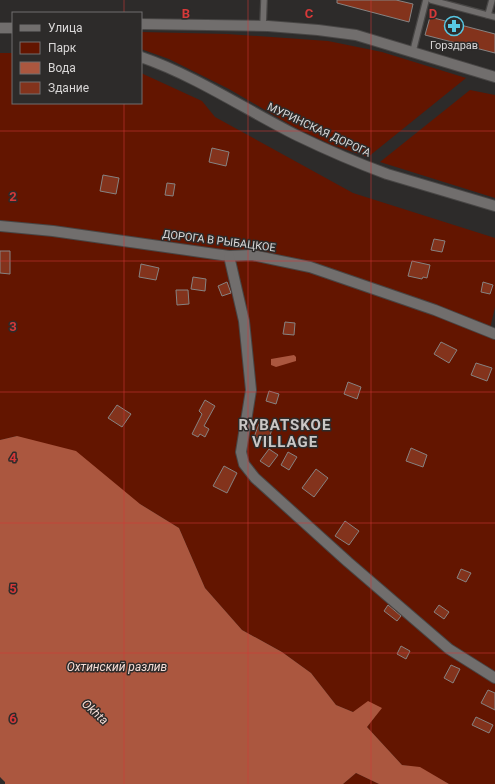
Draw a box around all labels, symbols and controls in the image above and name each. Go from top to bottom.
text: B [182,6,190,21]
text: C [305,6,314,21]
text: D [429,6,437,21]
legend [12,12,142,104]
pharmacy icon: Горздрав [443,15,465,37]
text: Улица [48,21,83,35]
place label: Горздрав [430,39,478,52]
text: Парк [48,41,77,55]
text: Вода [48,61,76,75]
text: Здание [48,81,89,95]
street label: МУРИНСКАЯ ДОРОГА [265,100,374,160]
text: 2 [9,189,17,204]
street label: ДОРОГА В РЫБАЦКОЕ [162,228,276,254]
text: 3 [9,319,17,334]
district label: RYBATSKOE VILLAGE [239,416,331,451]
text: 4 [9,450,17,465]
text: 5 [9,581,17,596]
water label: Охтинский разлив [67,660,168,674]
water label: Okhta [79,697,111,727]
text: 6 [9,711,17,726]

